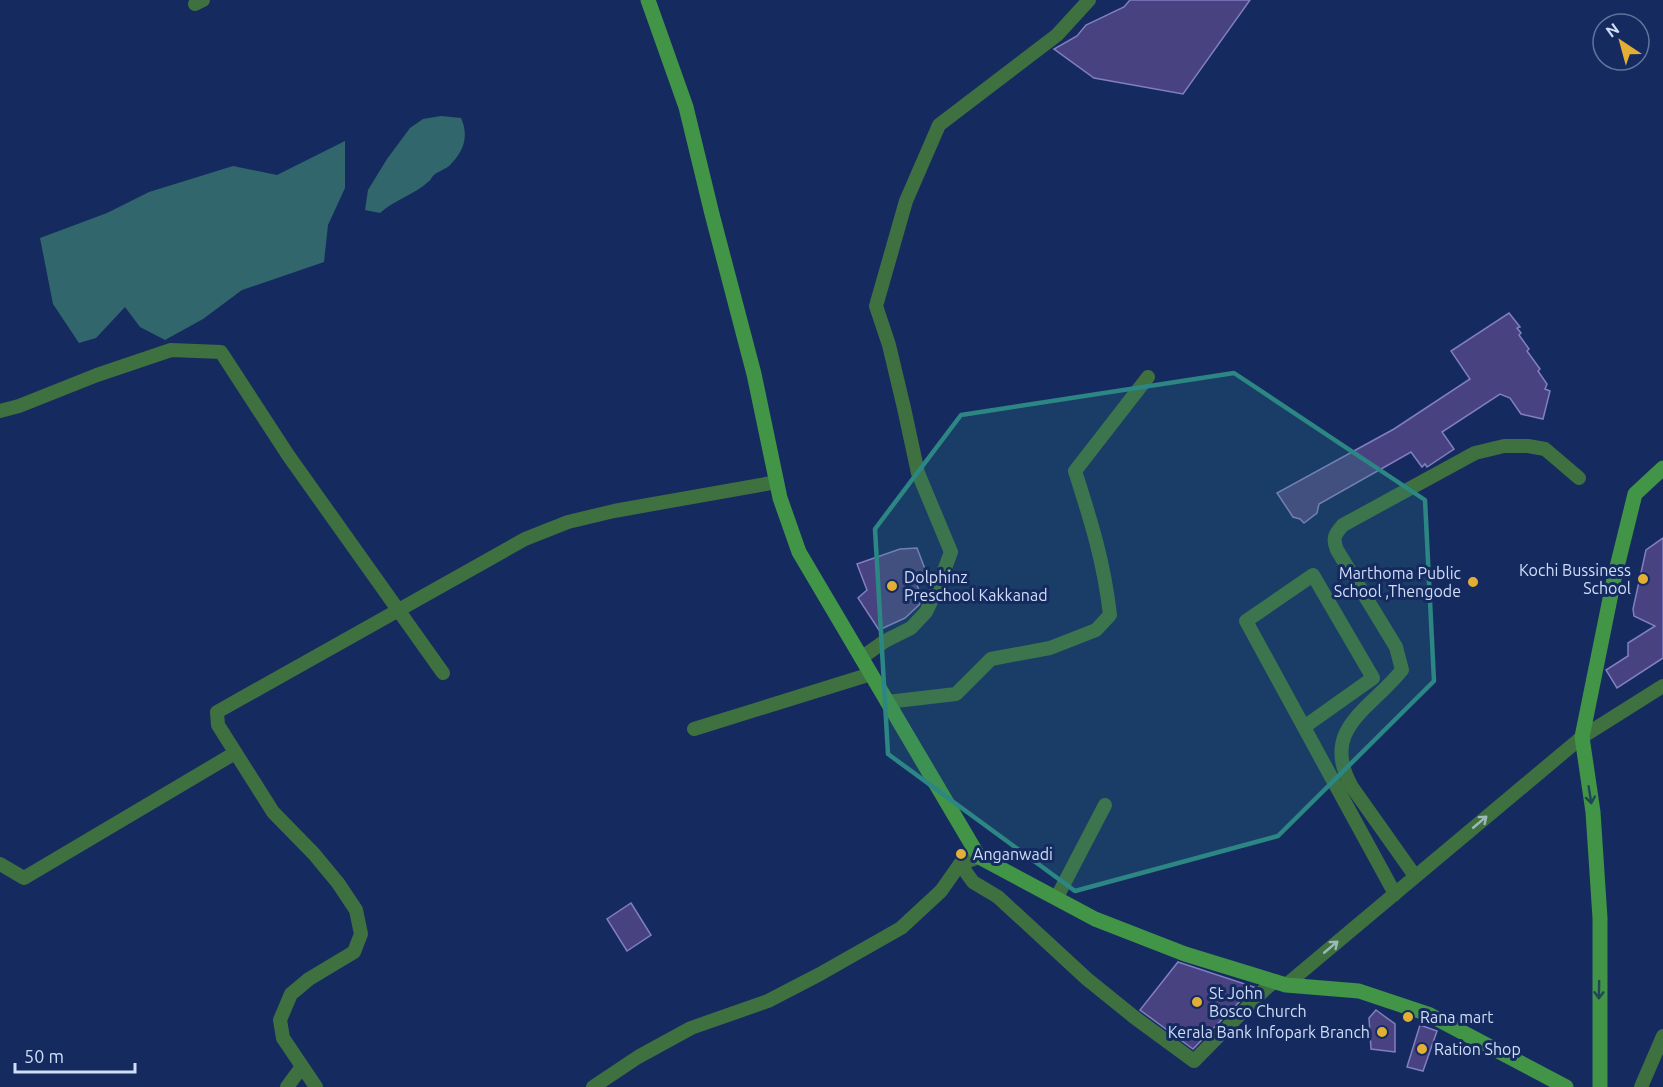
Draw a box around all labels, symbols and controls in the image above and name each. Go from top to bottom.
north arrow [1591,12,1651,72]
text: N [1602,19,1622,41]
place label: Kochi Bussiness School [1519,561,1631,597]
place label: Marthoma Public School ,Thengode [1334,564,1462,600]
place label: Dolphinz Preschool Kakkanad [904,568,1048,604]
marker: Kochi Bussiness School [1636,572,1650,586]
marker: Marthoma Public School ,Thengode [1466,575,1480,589]
marker: Dolphinz Preschool Kakkanad [885,579,899,593]
one-way arrow [1585,785,1596,804]
one-way arrow [1472,815,1487,829]
place label: Anganwadi [973,845,1053,863]
marker: Anganwadi [954,847,968,861]
one-way arrow [1323,941,1339,954]
one-way arrow [1593,979,1605,999]
place label: St John Bosco Church [1209,984,1307,1020]
marker: St John Bosco Church [1190,995,1204,1009]
place label: Rana mart [1420,1008,1494,1026]
marker: Rana mart [1401,1010,1415,1024]
place label: Kerala Bank Infopark Branch [1168,1023,1370,1041]
marker: Kerala Bank Infopark Branch [1375,1025,1389,1039]
scale bar [15,1036,135,1074]
place label: Ration Shop [1434,1040,1521,1058]
marker: Ration Shop [1415,1042,1429,1056]
text: 50 m [24,1046,64,1066]

